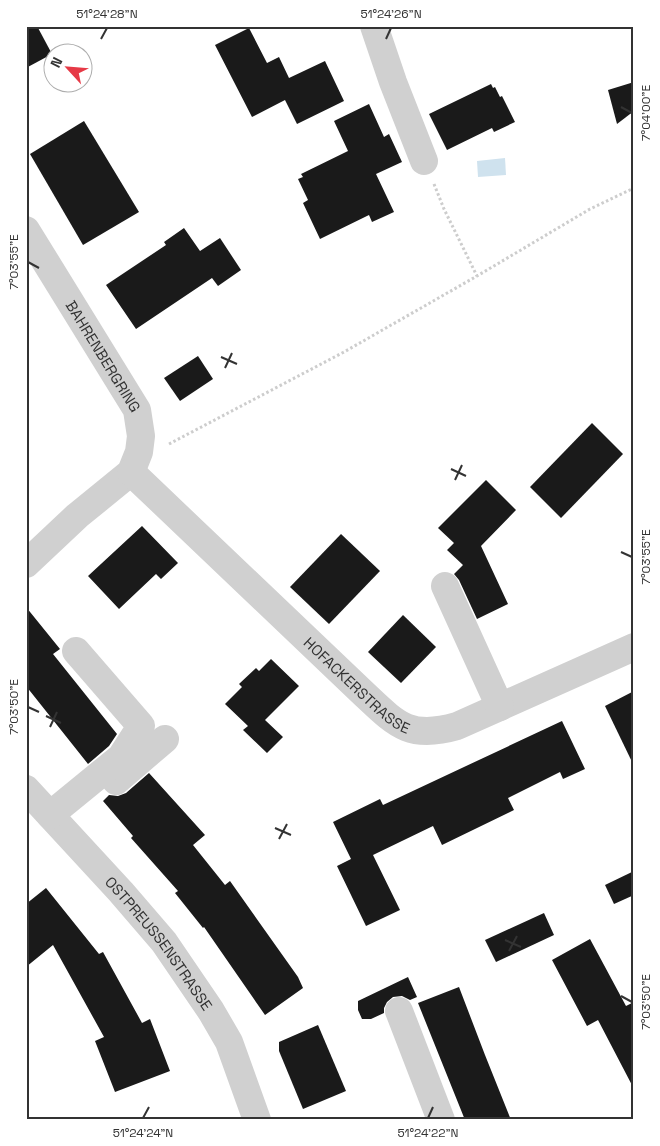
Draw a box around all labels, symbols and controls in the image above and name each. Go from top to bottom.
text: 51°24'28"N [76,6,138,22]
text: 51°24'26"N [360,6,422,22]
north arrow [42,42,92,92]
text: N [46,54,66,70]
text: 7°04'00"E [638,85,654,141]
text: 7°03'55"E [6,234,22,290]
street label: BAHRENBERGRING [62,297,145,415]
text: 7°03'55"E [638,529,654,585]
street label: HOFACKERSTRASSE [300,632,413,737]
text: 7°03'50"E [6,679,22,735]
street label: OSTPREUSSENSTRASSE [101,872,217,1014]
text: 7°03'50"E [638,974,654,1030]
text: 51°24'24"N [113,1125,173,1141]
text: 51°24'22"N [397,1125,459,1141]

